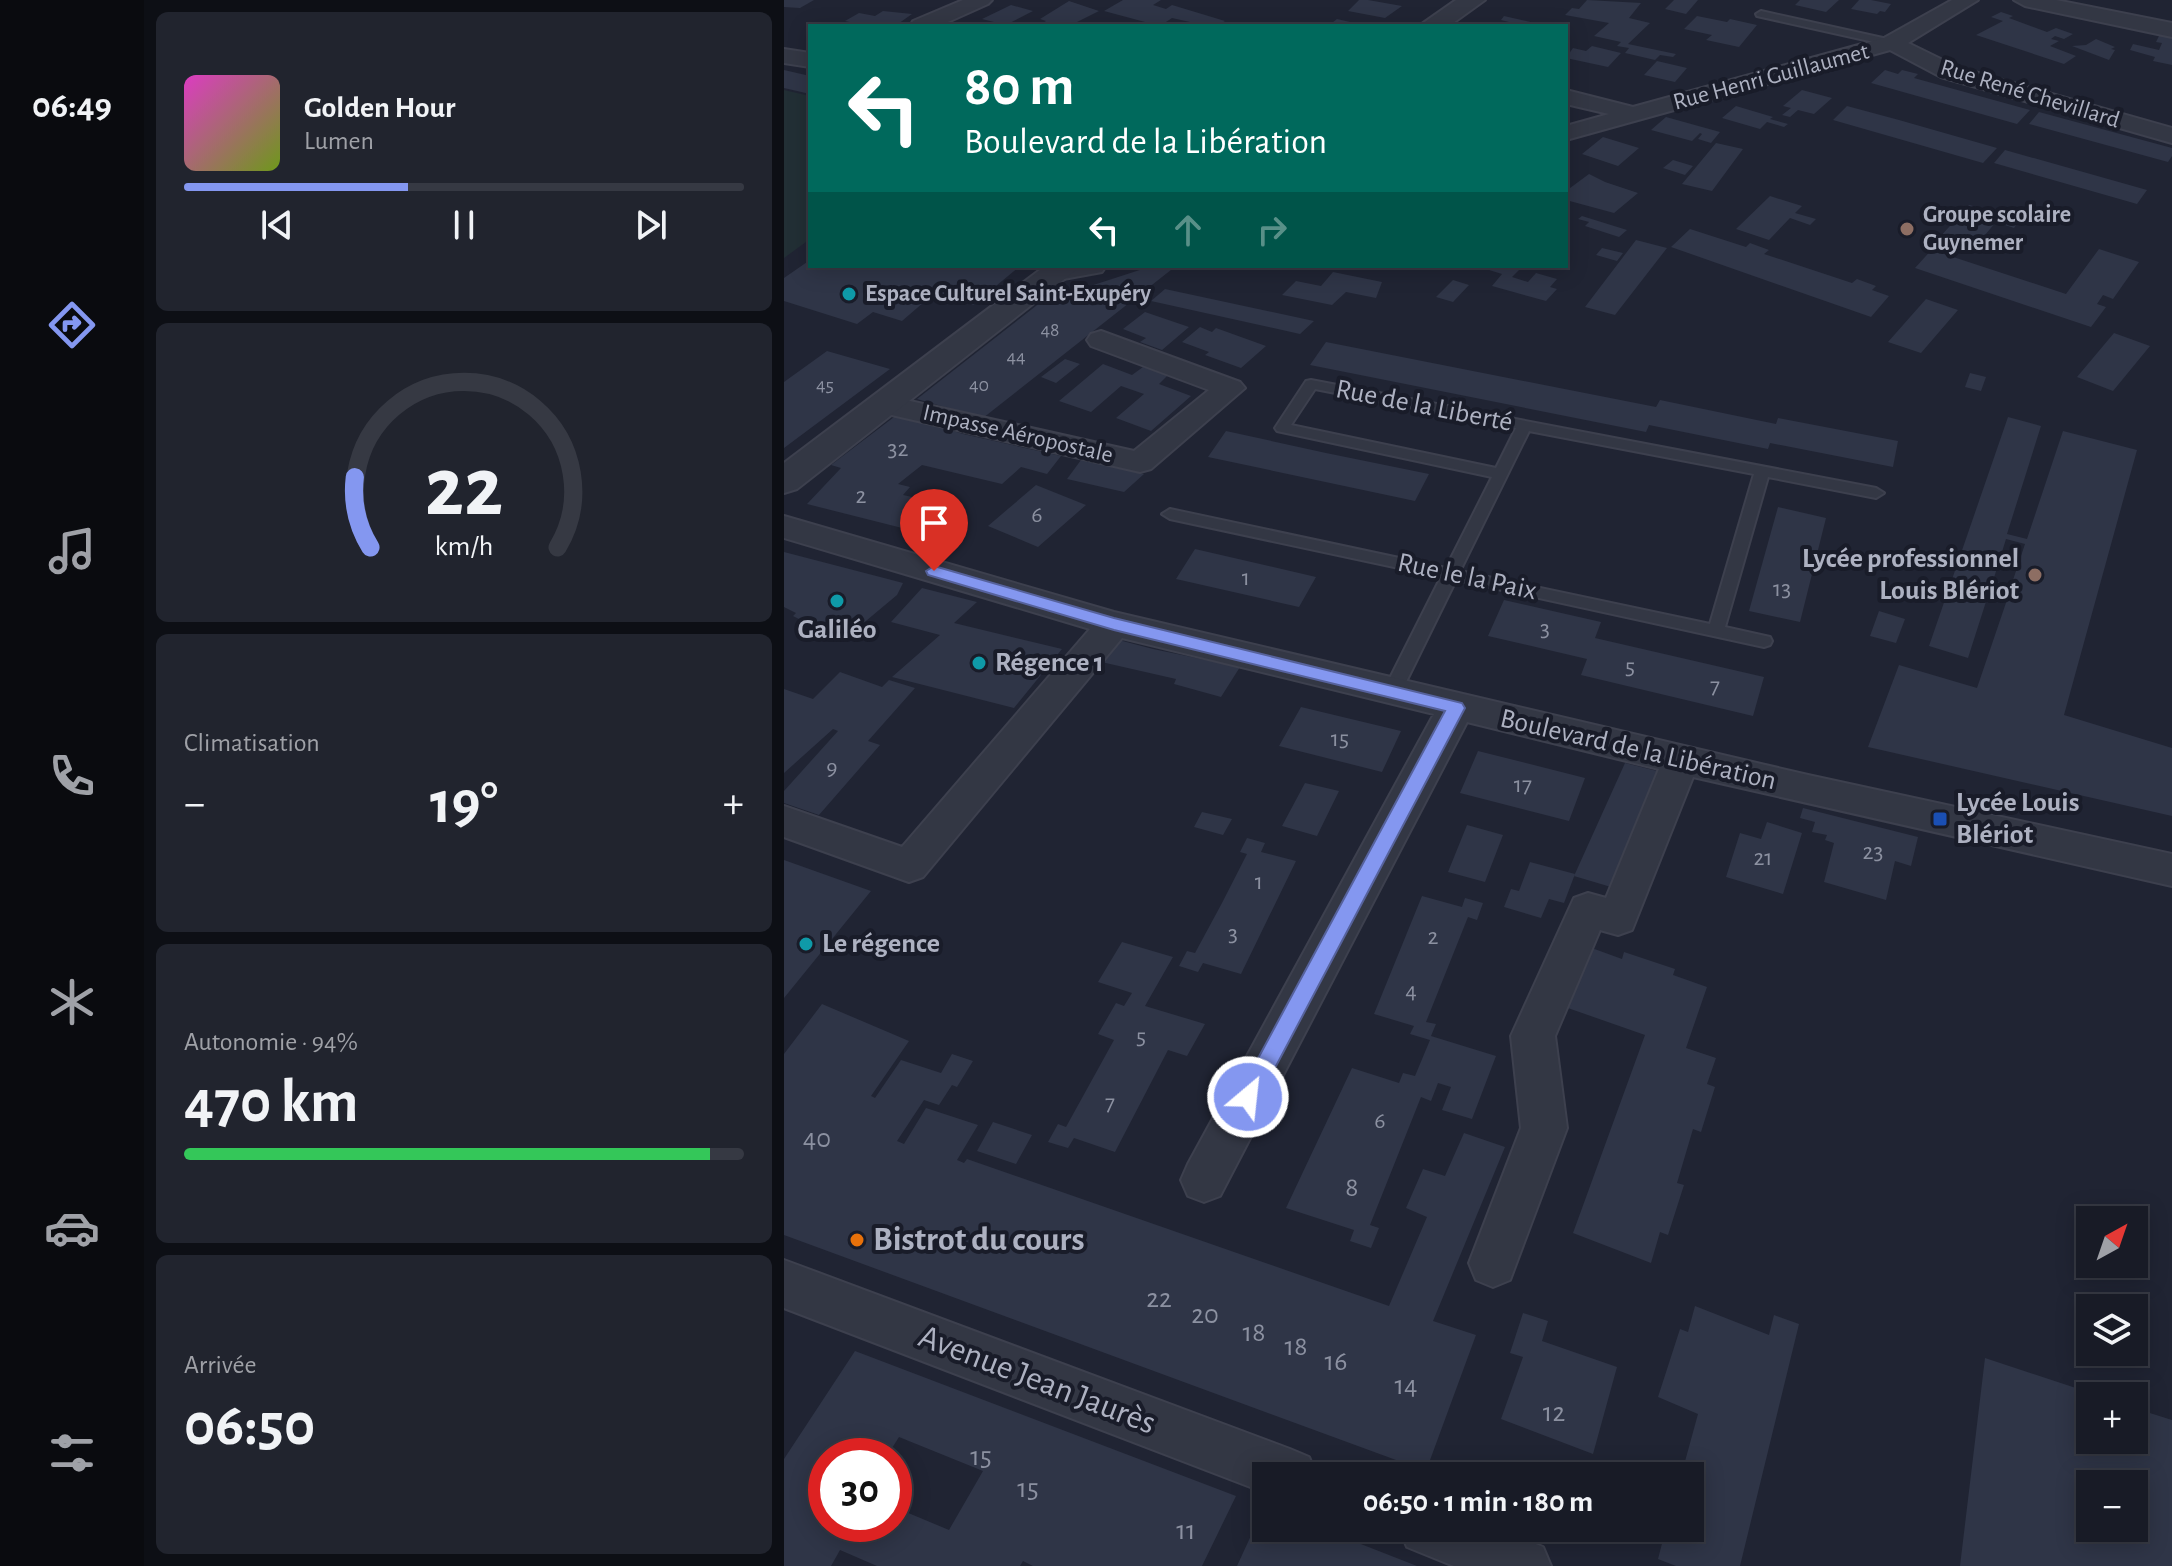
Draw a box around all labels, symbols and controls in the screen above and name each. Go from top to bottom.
street label: Rue Henri Guillaumet [1671,39,1872,115]
street label: Rue René Chevillard [1938,55,2122,133]
icon: left [832,56,936,160]
text: 80 m [964,59,1074,115]
text: 06:49 [32,88,112,124]
text: Golden Hour [304,93,456,123]
text: Boulevard de la Libération [964,124,1327,160]
text: Lumen [304,128,374,154]
icon: previous [255,203,299,247]
icon: pause [442,203,486,247]
icon: next [629,203,673,247]
place label: Groupe scolaire Guynemer [1923,203,2071,255]
icon: left [1082,208,1126,252]
icon: ahead [1166,208,1210,252]
icon: right [1250,208,1294,252]
marker: Groupe scolaire Guynemer [1898,220,1916,238]
place label: Espace Culturel Saint-Exupéry [865,282,1151,306]
marker: Espace Culturel Saint-Exupéry [840,285,858,303]
icon: directions [44,297,100,353]
house number: 48 [1040,320,1060,340]
house number: 44 [1006,347,1026,367]
house number: 45 [816,375,834,395]
house number: 40 [969,375,989,395]
street label: Rue de la Liberté [1333,375,1515,437]
street label: Impasse Aéropostale [921,400,1115,468]
house number: 32 [888,437,908,461]
text: 22 [425,447,503,531]
house number: 2 [856,484,867,508]
pin [900,489,968,571]
icon: arrive [912,501,956,545]
house number: 6 [1031,503,1043,527]
icon: music [44,523,100,579]
text: km/h [435,532,493,561]
place label: Lycée professionnel Louis Blériot [1802,545,2020,605]
street label: Rue le la Paix [1395,549,1539,605]
house number: 1 [1242,566,1250,590]
marker: Lycée professionnel Louis Blériot [2026,566,2044,584]
house number: 13 [1773,577,1791,601]
marker: Galiléo [828,592,846,610]
place label: Galiléo [797,616,877,644]
house number: 3 [1540,617,1550,641]
place label: Régence 1 [995,649,1104,677]
marker: Régence 1 [970,654,988,672]
house number: 5 [1625,655,1635,679]
house number: 7 [1710,674,1720,698]
street label: Boulevard de la Libération [1497,705,1779,795]
house number: 15 [1331,727,1349,751]
text: Climatisation [184,730,320,756]
icon: phone [44,748,100,804]
house number: 9 [826,756,838,780]
house number: 17 [1514,773,1532,797]
text: 19° [430,774,498,834]
text: − [184,782,205,826]
text: + [723,782,744,826]
place label: Lycée Louis Blériot [1956,789,2079,849]
marker: Lycée Louis Blériot [1931,810,1949,828]
house number: 23 [1863,840,1883,864]
house number: 21 [1753,846,1773,870]
house number: 1 [1255,870,1263,894]
house number: 3 [1228,922,1238,946]
house number: 2 [1428,925,1439,949]
place label: Le régence [822,930,940,958]
marker: Le régence [797,935,815,953]
icon: climate [44,974,100,1030]
house number: 4 [1405,979,1417,1003]
house number: 5 [1136,1025,1146,1049]
text: Autonomie · 94% [184,1029,358,1055]
position arrow [1206,1055,1290,1139]
text: 470 km [184,1073,359,1133]
house number: 7 [1105,1091,1115,1115]
house number: 6 [1374,1109,1386,1133]
house number: 40 [803,1125,831,1153]
house number: 8 [1345,1174,1359,1202]
icon: car [44,1200,100,1256]
north arrow [2076,1206,2148,1278]
map controls [2076,1206,2148,1542]
place label: Bistrot du cours [873,1223,1084,1257]
marker: Bistrot du cours [848,1231,866,1249]
house number: 22 [1146,1285,1172,1313]
button: layers [2076,1294,2148,1366]
house number: 20 [1191,1301,1219,1329]
street label: Avenue Jean Jaurès [914,1319,1160,1441]
house number: 18 [1243,1319,1265,1347]
house number: 18 [1285,1333,1307,1361]
house number: 16 [1325,1348,1347,1376]
text: Arrivée [184,1352,256,1378]
house number: 14 [1394,1372,1418,1400]
button: + [2076,1382,2148,1454]
text: 06:50 [184,1396,315,1456]
house number: 12 [1543,1399,1565,1427]
icon: filters [44,1425,100,1481]
speed limit sign: 30 [808,1438,912,1542]
house number: 15 [970,1443,992,1471]
button: − [2076,1470,2148,1542]
house number: 15 [1017,1475,1039,1503]
text: 06:50 · 1 min · 180 m [1363,1487,1593,1517]
house number: 11 [1176,1517,1196,1545]

